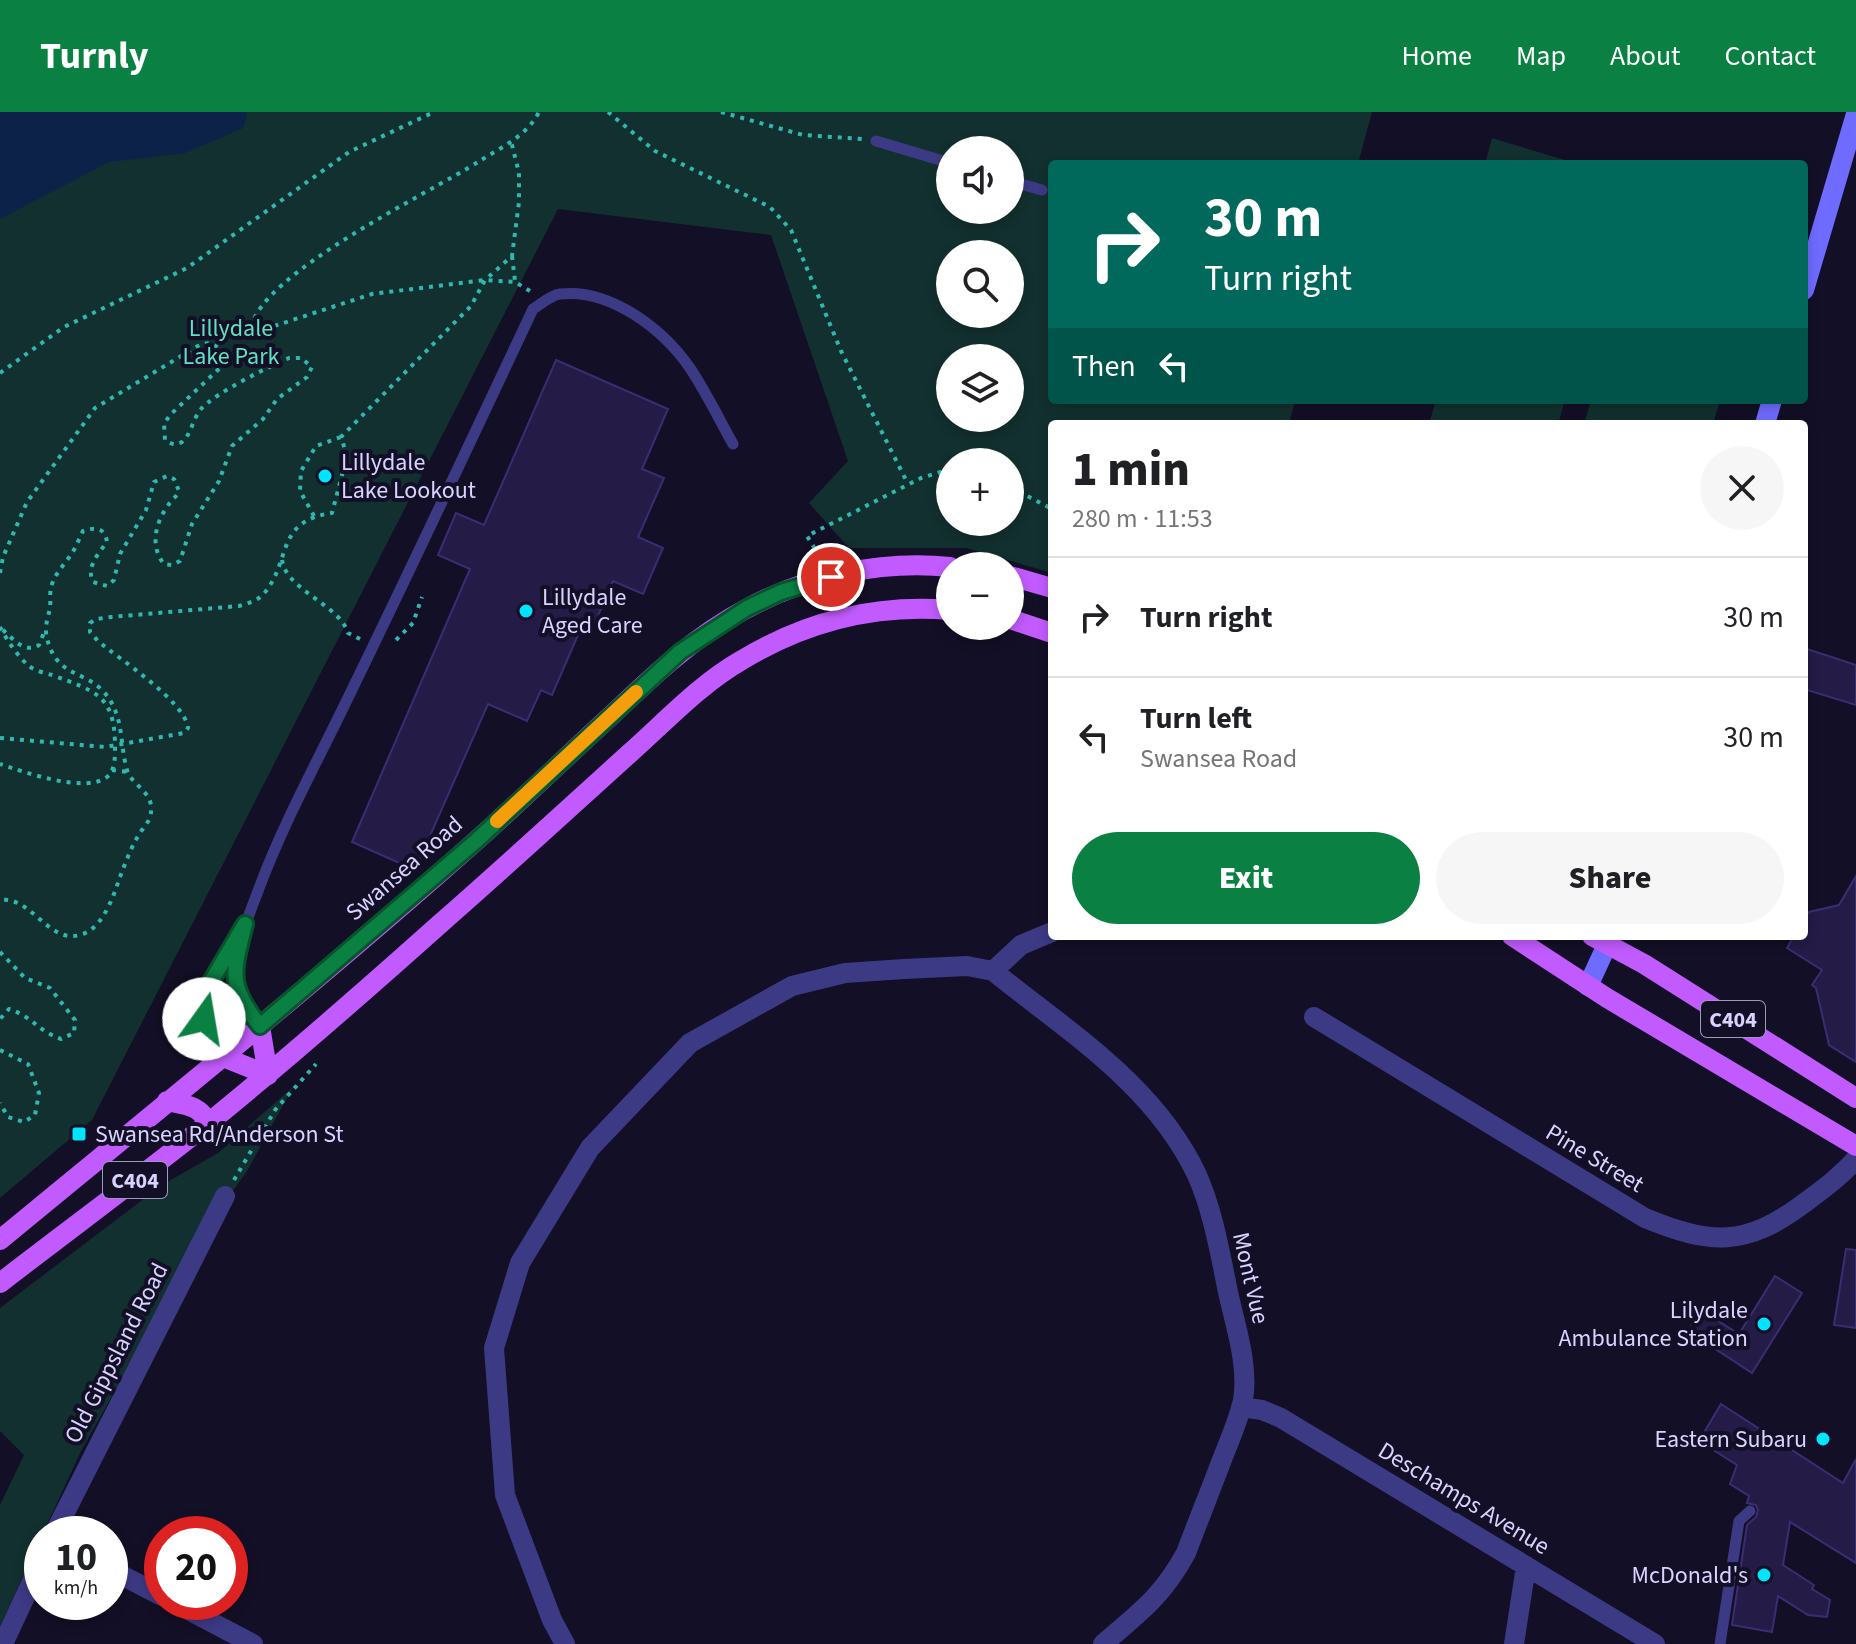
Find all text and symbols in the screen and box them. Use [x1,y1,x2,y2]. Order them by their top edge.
text: Turnly [40,29,149,83]
text: Home [1401,36,1472,76]
text: Map [1516,36,1566,76]
text: About [1610,36,1681,76]
text: Contact [1725,36,1816,76]
map controls [936,136,1024,640]
button: sound [936,136,1024,224]
text: 30 m [1204,179,1322,258]
icon: right [1072,192,1176,296]
button: search [936,240,1024,328]
text: Turn right [1204,253,1352,304]
park label: Lillydale Lake Park [183,311,280,374]
button: layers [936,344,1024,432]
icon: left [1152,344,1196,388]
text: Then [1072,345,1136,388]
text: 1 min [1072,436,1190,504]
place label: Lillydale Lake Lookout [341,445,476,508]
button: close [1700,446,1784,530]
button: + [936,448,1024,536]
marker: Lillydale Lake Lookout [316,467,334,485]
text: 280 m · 11:53 [1072,500,1213,537]
pin [797,543,865,611]
button: − [936,552,1024,640]
icon: arrive [809,555,853,599]
place label: Lillydale Aged Care [542,580,643,643]
icon: right [1072,595,1116,639]
text: Turn right [1140,596,1272,639]
text: 30 m [1723,596,1784,639]
marker: Lillydale Aged Care [517,602,535,620]
text: Turn left [1140,697,1252,740]
icon: left [1072,715,1116,759]
text: 30 m [1723,716,1784,759]
text: Swansea Road [1140,740,1297,777]
street label: Swansea Road [338,808,471,929]
button: Exit [1072,832,1420,924]
button: Share [1436,832,1784,924]
position arrow [162,977,246,1061]
road number: C404 [1701,1001,1765,1037]
street label: Pine Street [1539,1115,1651,1202]
place label: Swansea Rd/Anderson St [95,1117,344,1152]
marker: Swansea Rd/Anderson St [70,1125,88,1143]
road number: C404 [103,1162,167,1198]
street label: Mont Vue [1223,1229,1278,1327]
street label: Old Gippsland Road [56,1257,177,1450]
place label: Lilydale Ambulance Station [1558,1293,1748,1356]
marker: Lilydale Ambulance Station [1755,1315,1773,1333]
place label: Eastern Subaru [1654,1422,1807,1457]
marker: Eastern Subaru [1814,1430,1832,1448]
street label: Deschamps Avenue [1371,1433,1556,1564]
speed limit sign: 20 [144,1516,248,1620]
text: 10 [55,1529,97,1586]
place label: McDonald's [1632,1558,1748,1593]
marker: McDonald's [1755,1566,1773,1584]
text: km/h [54,1574,98,1602]

